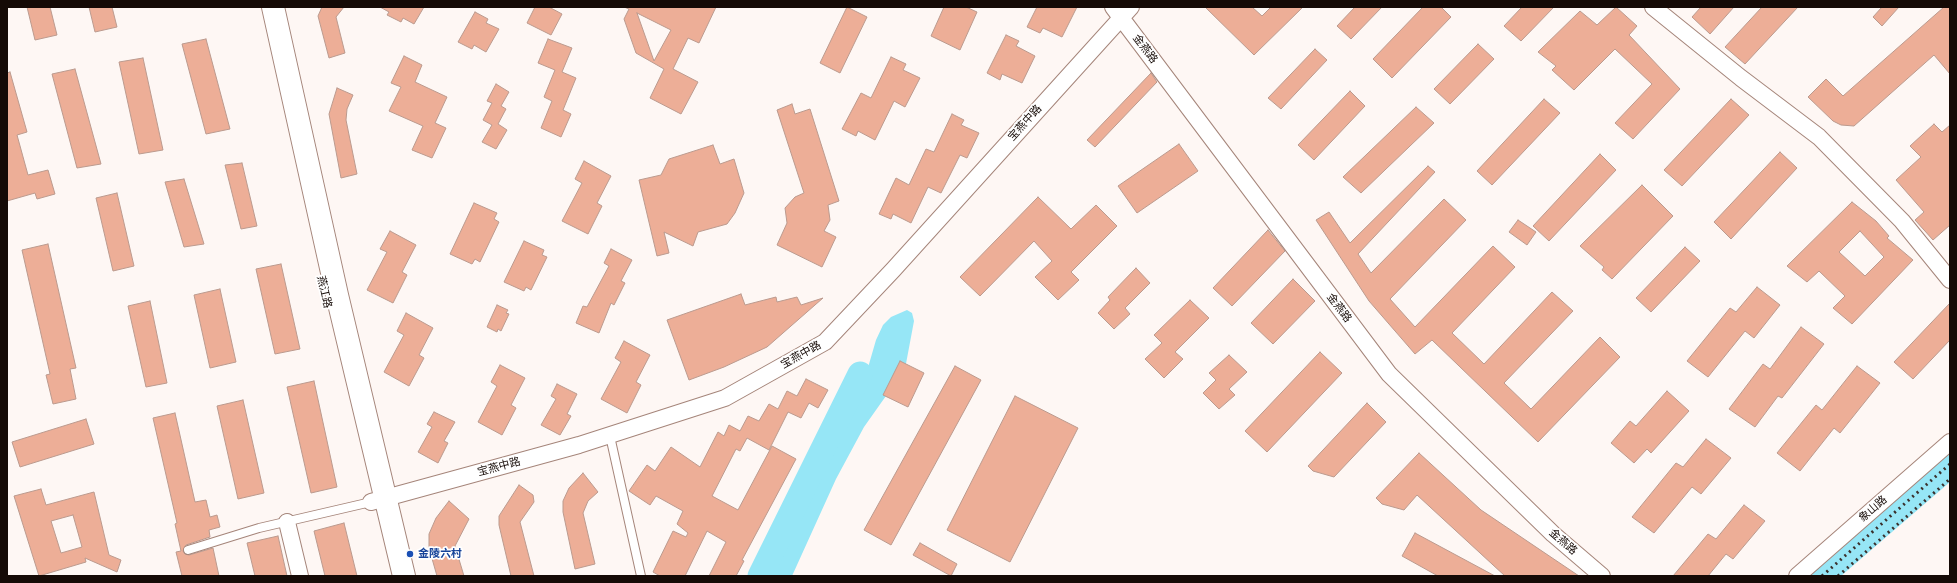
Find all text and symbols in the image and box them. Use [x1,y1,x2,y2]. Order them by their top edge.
street label: 金燕路 [1130,32,1160,66]
street label: 宝燕中路 [1005,102,1045,144]
street label: 燕江路 [314,274,334,310]
street label: 金燕路 [1324,291,1354,325]
street label: 宝燕中路 [779,339,823,371]
street label: 宝燕中路 [476,455,522,479]
street label: 象山路 [1856,493,1890,525]
street label: 金燕路 [1546,526,1580,558]
place label: 金陵六村 [418,547,462,561]
marker: 金陵六村 [405,549,415,559]

